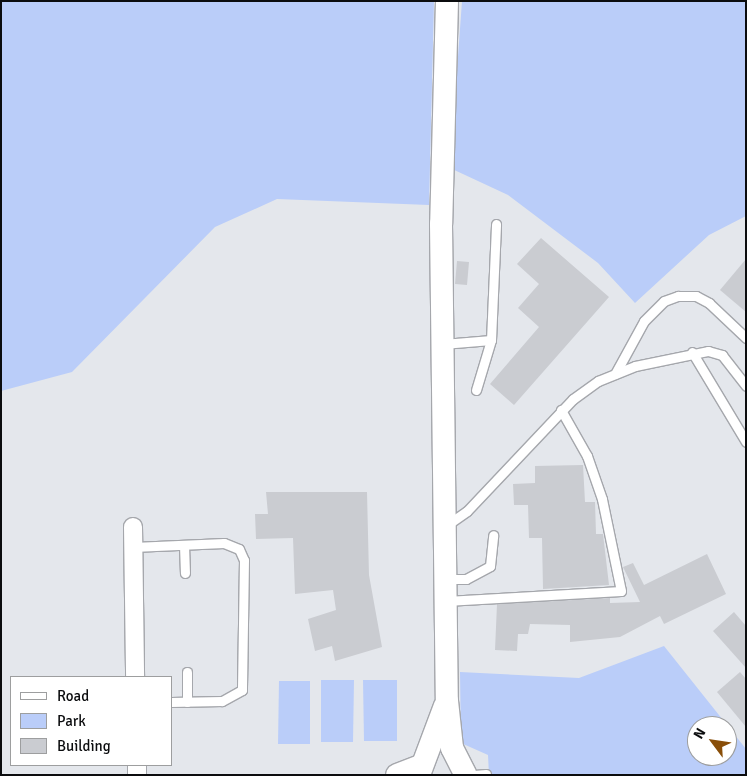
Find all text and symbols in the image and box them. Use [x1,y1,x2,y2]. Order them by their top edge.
legend [10,676,172,766]
text: Road [57,687,89,705]
text: Park [57,712,86,730]
north arrow [687,716,737,766]
text: N [690,725,709,742]
text: Building [57,737,111,755]

